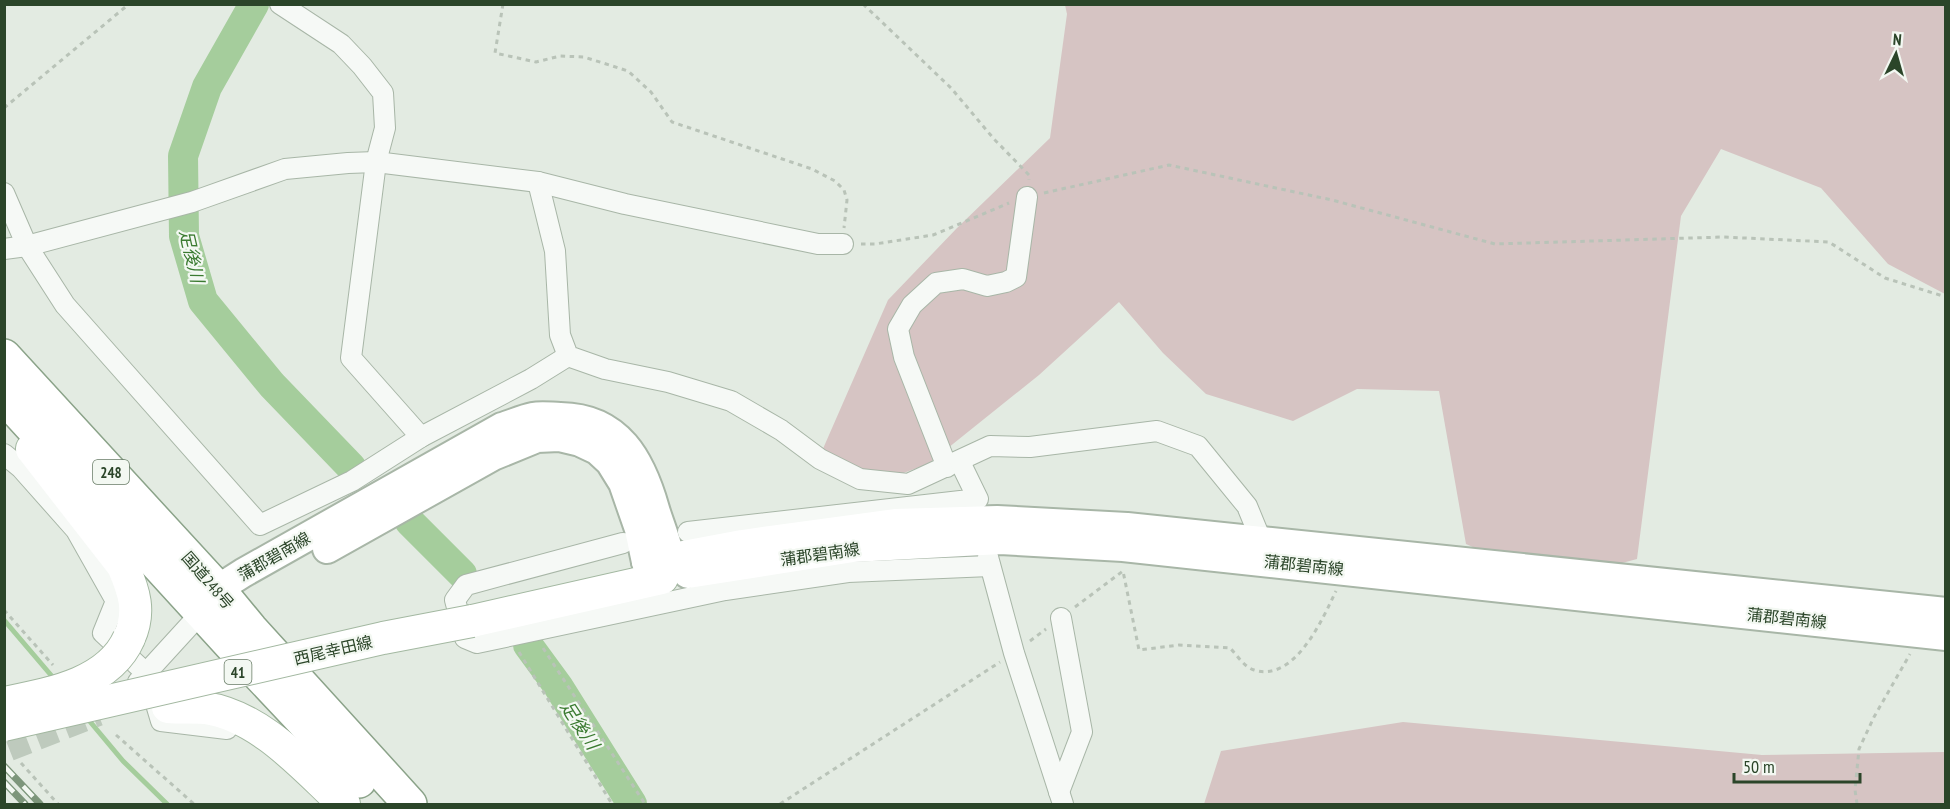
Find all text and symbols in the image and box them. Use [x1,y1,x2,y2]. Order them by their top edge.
north arrow [1866,24,1926,84]
text: N [1892,29,1902,49]
water label: 足後川 [175,227,210,287]
road number: 248 [93,460,129,484]
street label: 蒲郡碧南線 [234,527,314,585]
street label: 蒲郡碧南線 [779,539,861,569]
street label: 国道248号 [178,547,238,613]
street label: 蒲郡碧南線 [1263,551,1345,579]
street label: 蒲郡碧南線 [1746,604,1828,632]
street label: 西尾幸田線 [292,631,374,669]
road number: 41 [224,660,252,684]
water label: 足後川 [556,696,605,756]
scale bar [1734,746,1860,784]
text: 50 m [1743,755,1775,778]

